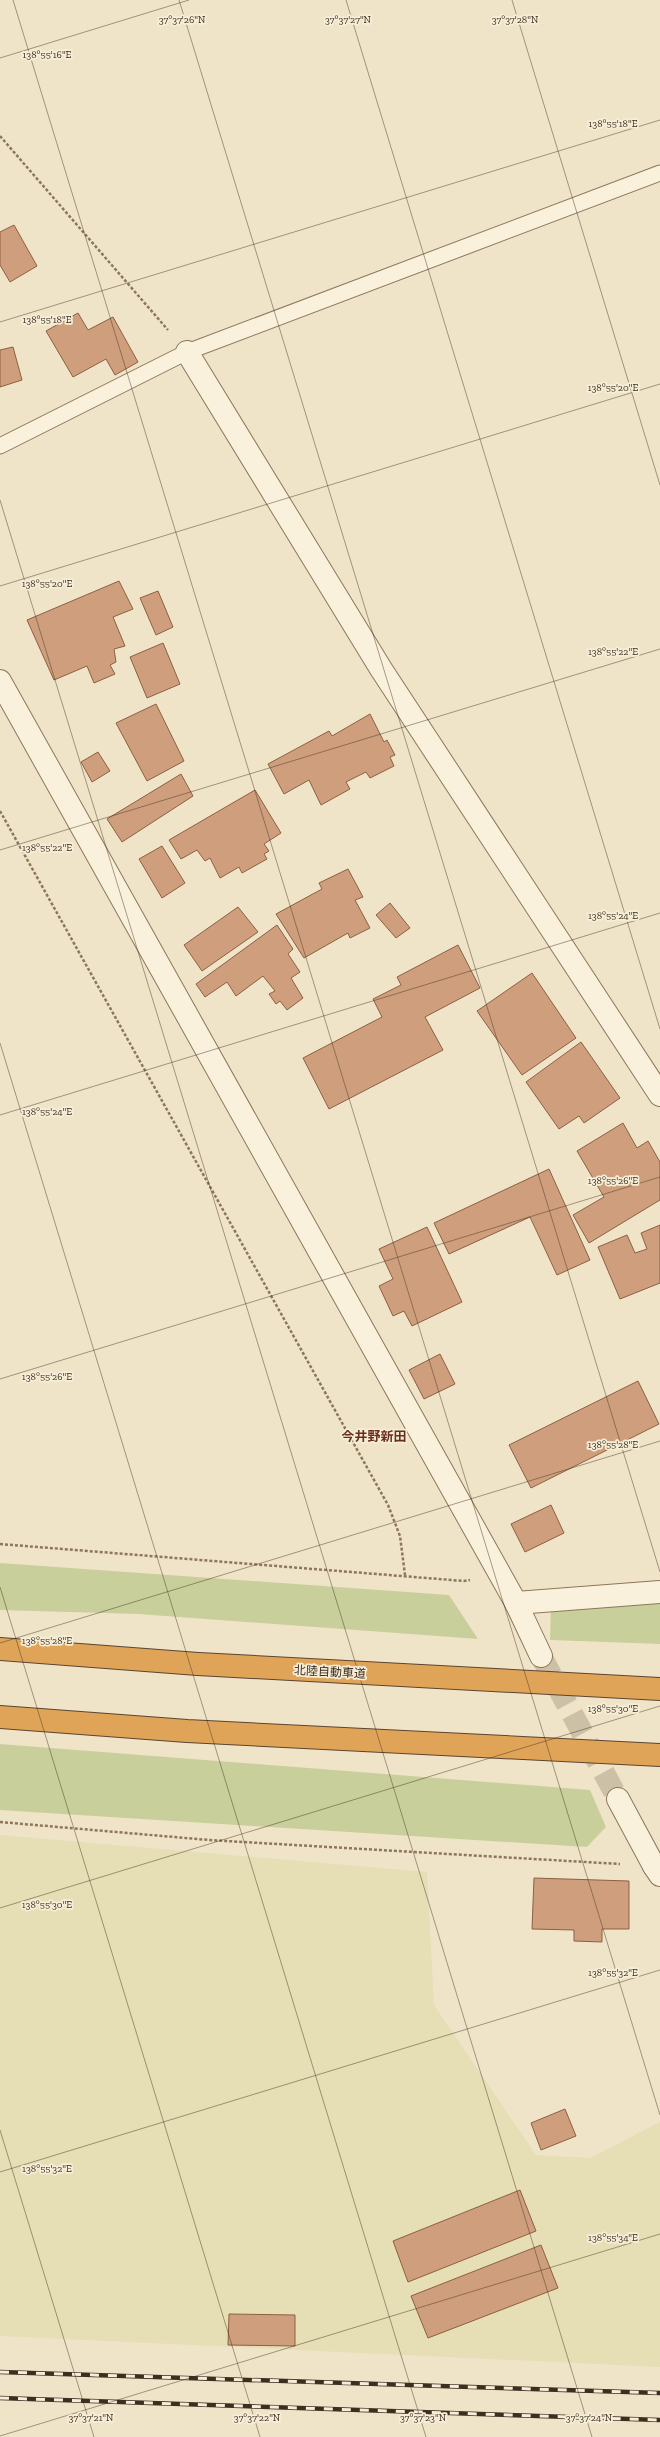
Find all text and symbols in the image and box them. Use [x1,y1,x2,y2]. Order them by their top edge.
text: 37°37'26"N [159,14,206,26]
text: 37°37'27"N [325,14,372,26]
text: 37°37'28"N [492,14,539,26]
text: 138°55'16"E [23,49,72,61]
text: 138°55'18"E [588,118,638,130]
text: 138°55'18"E [22,314,72,326]
text: 138°55'20"E [588,382,638,394]
text: 138°55'20"E [22,578,72,590]
text: 138°55'22"E [588,646,638,658]
text: 138°55'22"E [22,842,72,854]
text: 138°55'24"E [588,910,638,922]
text: 138°55'24"E [22,1106,72,1118]
text: 138°55'26"E [588,1175,638,1187]
text: 138°55'26"E [22,1371,72,1383]
district label: 今井野新田 [341,1429,407,1444]
text: 138°55'28"E [588,1439,638,1451]
text: 138°55'28"E [22,1635,72,1647]
street label: 北陸自動車道 [294,1663,366,1681]
text: 138°55'30"E [588,1703,638,1715]
text: 138°55'30"E [22,1899,72,1911]
text: 138°55'32"E [588,1967,638,1979]
text: 138°55'32"E [22,2163,72,2175]
text: 138°55'34"E [588,2232,638,2244]
text: 37°37'21"N [69,2412,114,2424]
text: 37°37'22"N [234,2412,281,2424]
text: 37°37'23"N [400,2412,447,2424]
text: 37°37'24"N [566,2412,613,2424]

